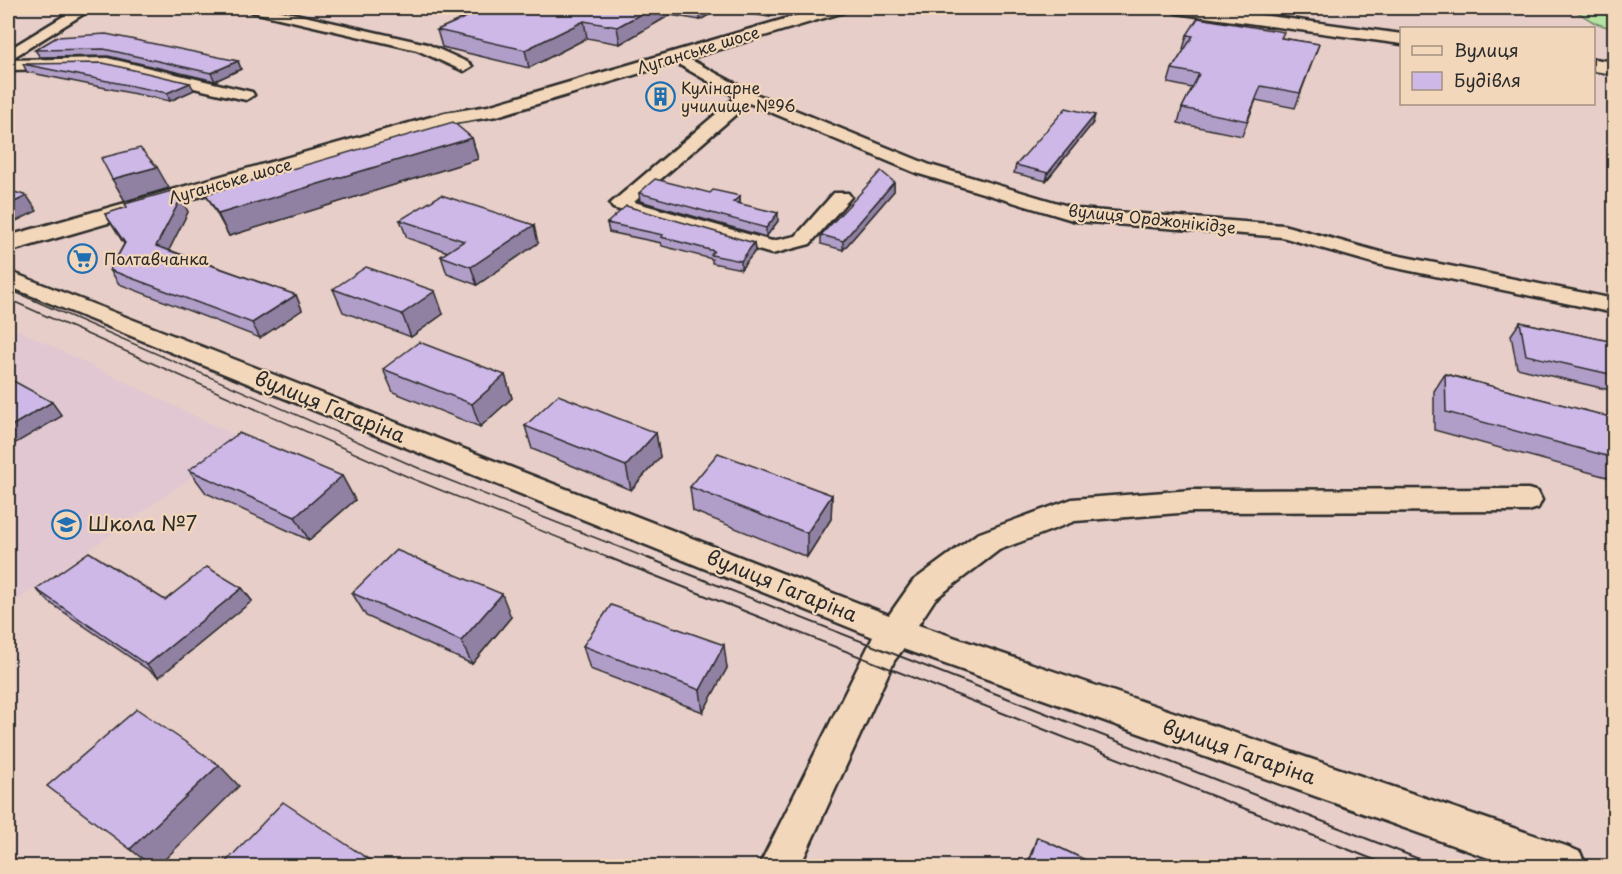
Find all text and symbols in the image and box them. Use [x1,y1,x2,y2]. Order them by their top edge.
street label: Луганське шосе [633,19,762,79]
legend [1400,27,1595,105]
text: Вулиця [1454,36,1519,63]
text: Будівля [1454,66,1521,93]
place label: Кулінарне училище №96 [681,75,796,117]
building icon: Кулінарне училище №96 [644,81,676,113]
street label: Луганське шосе [165,151,294,209]
street label: вулиця Орджонікідзе [1067,197,1237,239]
supermarket icon: Полтавчанка [67,243,99,275]
place label: Полтавчанка [104,246,209,270]
street label: вулиця Гагаріна [250,362,411,450]
school or university icon: Школа №7 [51,508,83,540]
place label: Школа №7 [88,508,197,538]
street label: вулиця Гагаріна [702,541,863,629]
street label: вулиця Гагаріна [1159,711,1320,792]

